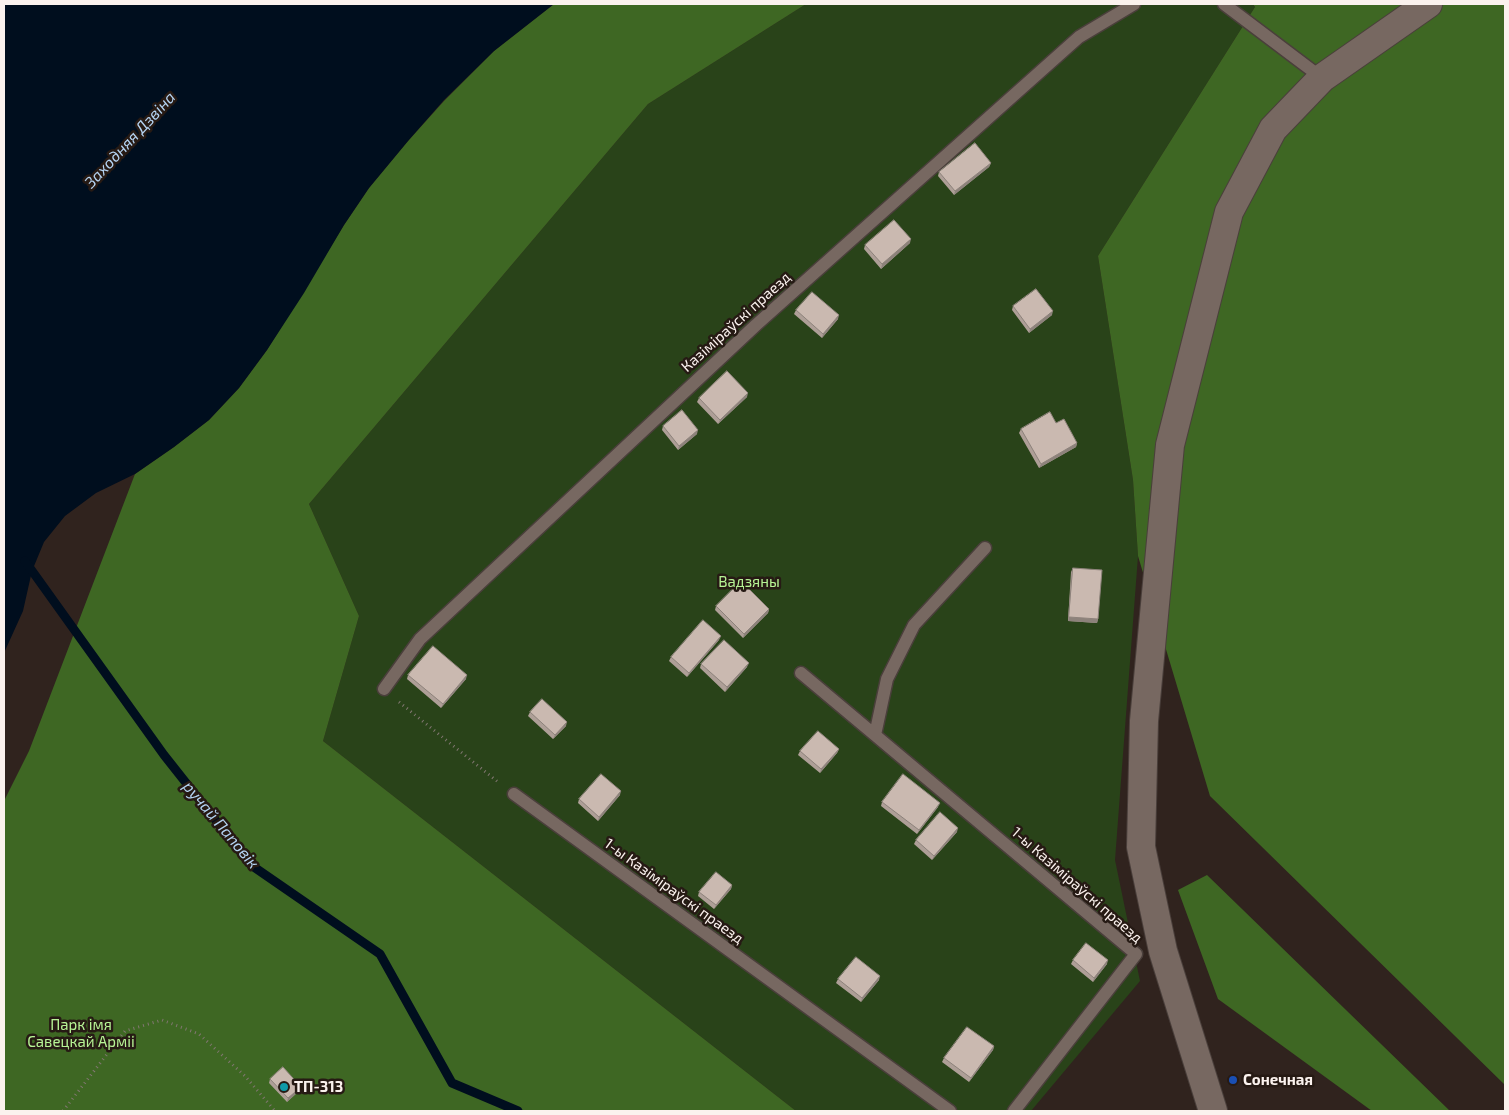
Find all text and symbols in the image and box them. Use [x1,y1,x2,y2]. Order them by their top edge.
water label: Заходняя Дзвіна [81,88,179,192]
street label: Казіміраўскі праезд [678,268,794,376]
park label: Вадзяны [718,573,780,591]
water label: ручай Паповік [179,778,263,872]
street label: 1-ы Казіміраўскі праезд [1008,823,1146,947]
street label: 1-ы Казіміраўскі праезд [601,834,747,948]
park label: Парк імя Савецкай Арміі [27,1016,135,1051]
place label: Сонечная [1243,1071,1313,1089]
marker: Сонечная [1227,1074,1239,1086]
place label: ТП-313 [294,1078,343,1096]
marker: ТП-313 [278,1081,290,1093]

